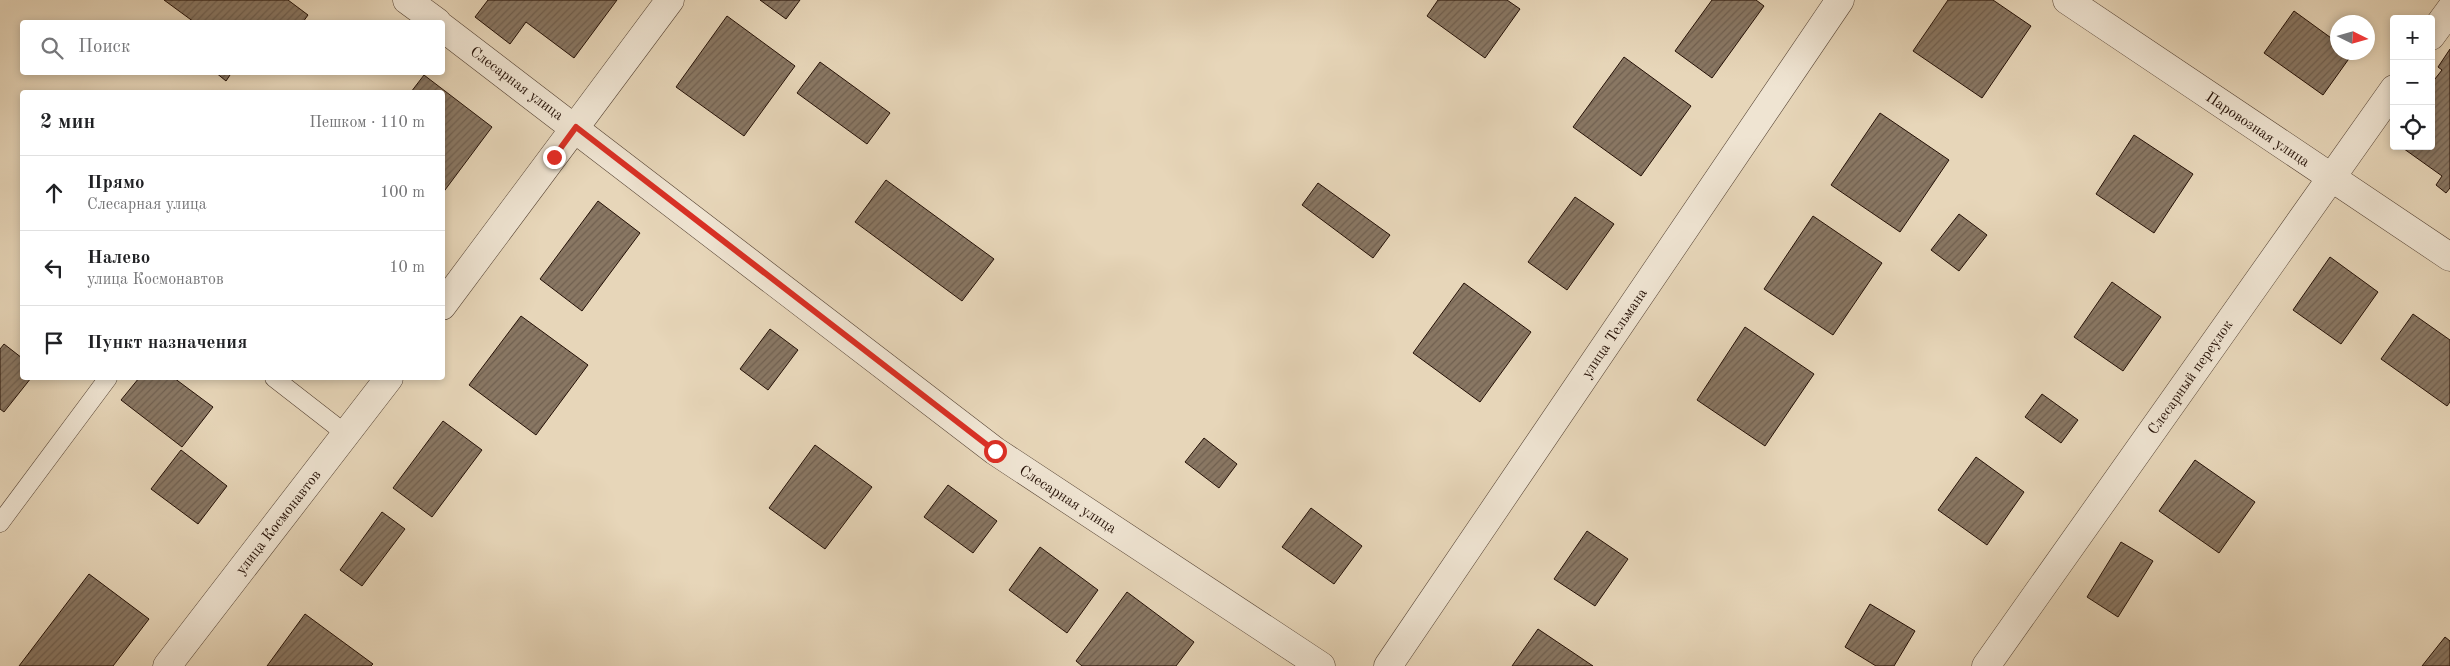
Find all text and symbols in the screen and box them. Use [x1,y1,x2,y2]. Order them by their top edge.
north arrow [2330,15,2375,60]
map controls [2390,15,2435,150]
button: + [2390,15,2435,60]
search box [20,20,445,75]
icon: search [38,34,66,62]
text: Поиск [78,38,130,57]
street label: Слесарная улица [467,44,566,124]
button: − [2390,60,2435,105]
street label: Паровозная улица [2203,90,2312,171]
button: locate [2390,105,2435,150]
text: 2 мин [40,112,95,133]
text: Пешком · 110 m [309,115,425,131]
route end [543,146,566,169]
text: Прямо [87,174,145,193]
icon: ahead [40,179,68,207]
text: 100 m [380,185,425,201]
text: Слесарная улица [87,197,207,213]
text: Налево [87,249,150,268]
icon: left [40,254,68,282]
text: 10 m [389,260,425,276]
text: улица Космонавтов [87,272,224,288]
street label: улица Тельмана [1580,286,1651,381]
street label: Слесарный переулок [2146,317,2237,438]
icon: arrive [40,329,68,357]
text: Пункт назначения [87,334,247,353]
route start [984,440,1007,463]
street label: Слесарная улица [1016,463,1119,537]
street label: улица Космонавтов [234,468,325,578]

